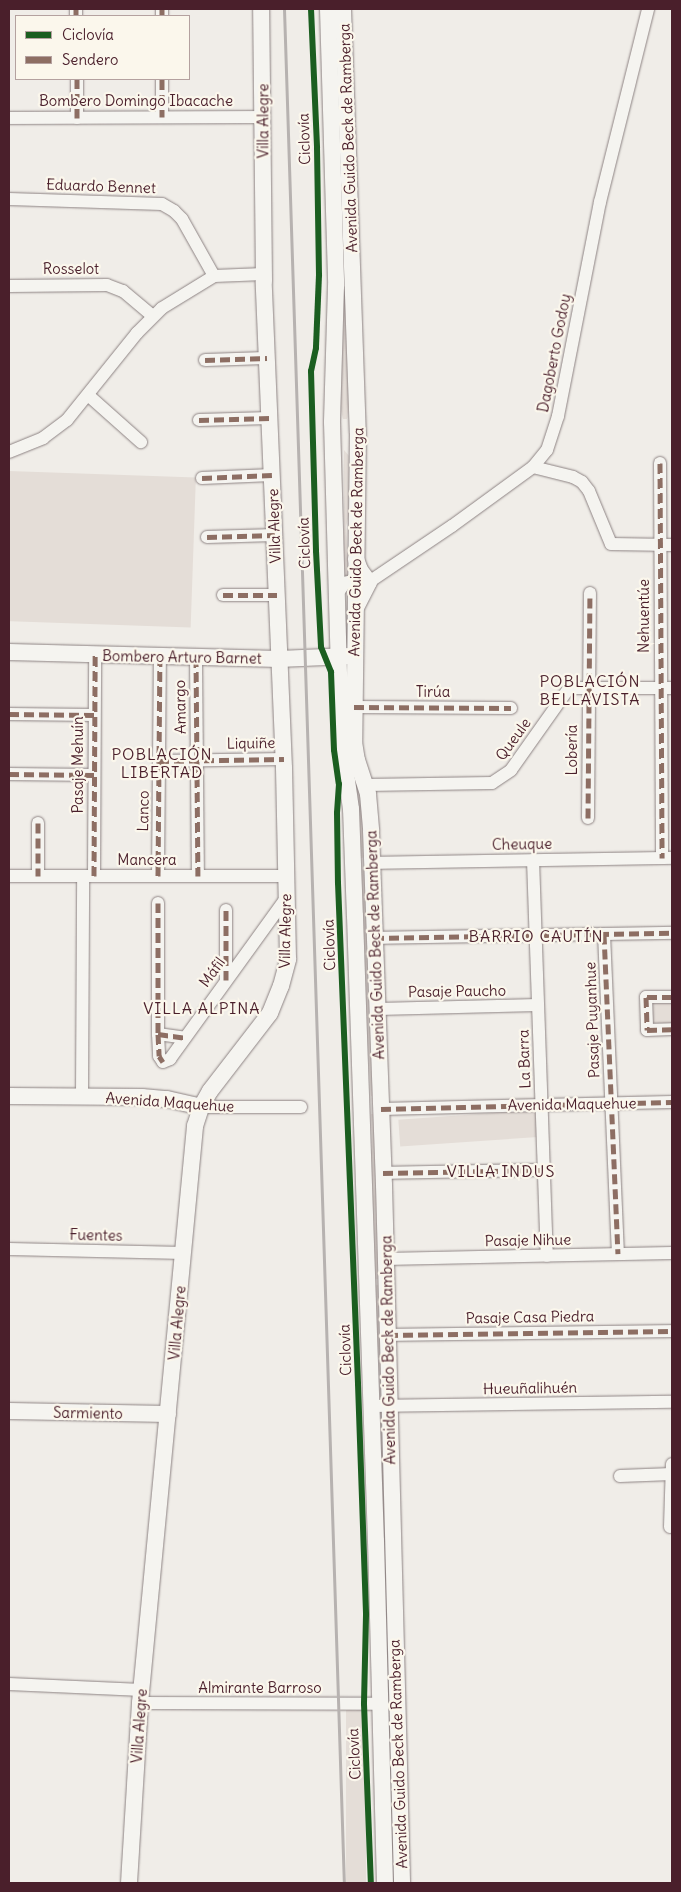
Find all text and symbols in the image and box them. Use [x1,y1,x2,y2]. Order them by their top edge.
legend [15,15,190,80]
street label: Avenida Guido Beck de Ramberga [335,23,361,253]
text: Ciclovía [62,25,114,44]
text: Sendero [62,50,118,69]
street label: Villa Alegre [254,84,272,158]
street label: Bombero Domingo Ibacache [39,92,233,110]
street label: Ciclovía [294,113,314,165]
street label: Eduardo Bennet [46,175,156,197]
street label: Rosselot [43,260,99,278]
street label: Dagoberto Godoy [534,292,574,414]
street label: Avenida Guido Beck de Ramberga [345,427,367,657]
street label: Villa Alegre [264,488,284,564]
street label: Ciclovía [294,517,314,569]
street label: Nehuentúe [635,579,653,653]
street label: Bombero Arturo Barnet [102,647,262,667]
district label: POBLACIÓN BELLAVISTA [538,671,642,709]
street label: Amargo [171,680,189,734]
street label: Tirúa [416,683,450,701]
street label: Queule [492,714,534,764]
street label: Pasaje Mehuín [69,716,87,814]
street label: Lobería [563,725,581,775]
street label: Liquiñe [226,734,276,752]
district label: POBLACIÓN LIBERTAD [110,744,214,782]
street label: Lanco [134,790,152,832]
street label: Avenida Guido Beck de Ramberga [362,830,388,1060]
street label: Cheuque [492,834,552,854]
street label: Mancera [117,851,177,869]
street label: Villa Alegre [275,893,295,969]
street label: Ciclovía [319,919,339,971]
district label: BARRIO CAUTÍN [467,926,605,946]
street label: Máfil [195,954,229,990]
street label: Pasaje Puyanhue [581,962,603,1078]
street label: Pasaje Paucho [408,981,506,1001]
district label: VILLA ALPINA [142,998,262,1018]
street label: La Barra [514,1029,534,1089]
street label: Avenida Maquehue [105,1089,235,1115]
street label: Avenida Maquehue [507,1094,637,1114]
district label: VILLA INDUS [445,1161,557,1181]
street label: Fuentes [69,1226,123,1244]
street label: Pasaje Nihue [485,1230,571,1250]
street label: Avenida Guido Beck de Ramberga [377,1235,399,1465]
street label: Villa Alegre [165,1285,189,1361]
street label: Pasaje Casa Piedra [466,1307,594,1327]
street label: Ciclovía [335,1324,355,1376]
street label: Hueuñalihuén [483,1378,577,1398]
street label: Sarmiento [53,1403,123,1423]
street label: Avenida Guido Beck de Ramberga [385,1639,411,1869]
street label: Almirante Barroso [198,1679,322,1697]
street label: Villa Alegre [127,1688,151,1764]
street label: Ciclovía [344,1728,364,1780]

